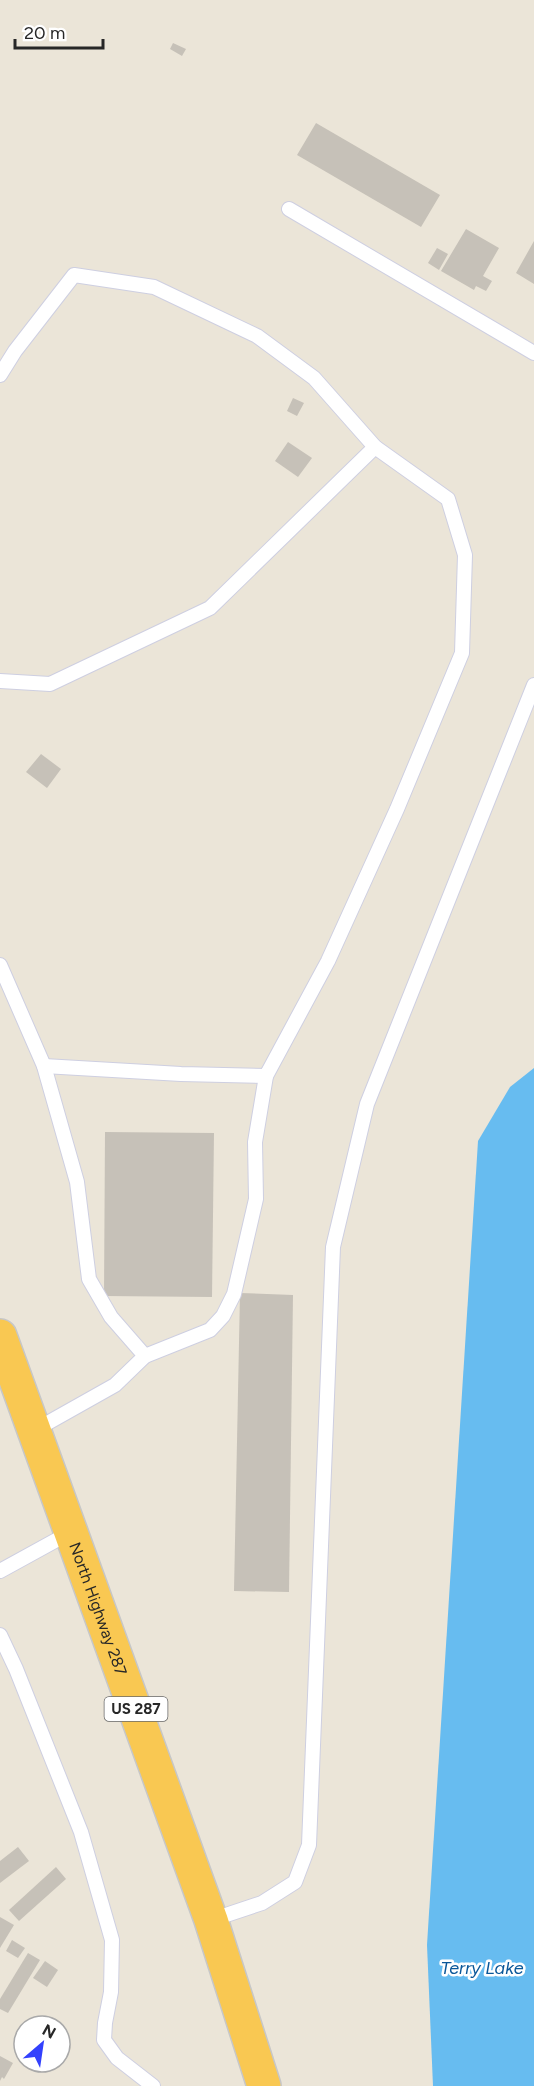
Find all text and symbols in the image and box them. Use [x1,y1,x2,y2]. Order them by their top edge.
scale bar [15,12,104,50]
text: 20 m [24,22,65,44]
street label: North Highway 287 [65,1540,131,1678]
road number: US 287 [104,1697,168,1721]
water label: Terry Lake [440,1957,524,1979]
north arrow [12,2014,72,2074]
text: N [39,2020,59,2043]

